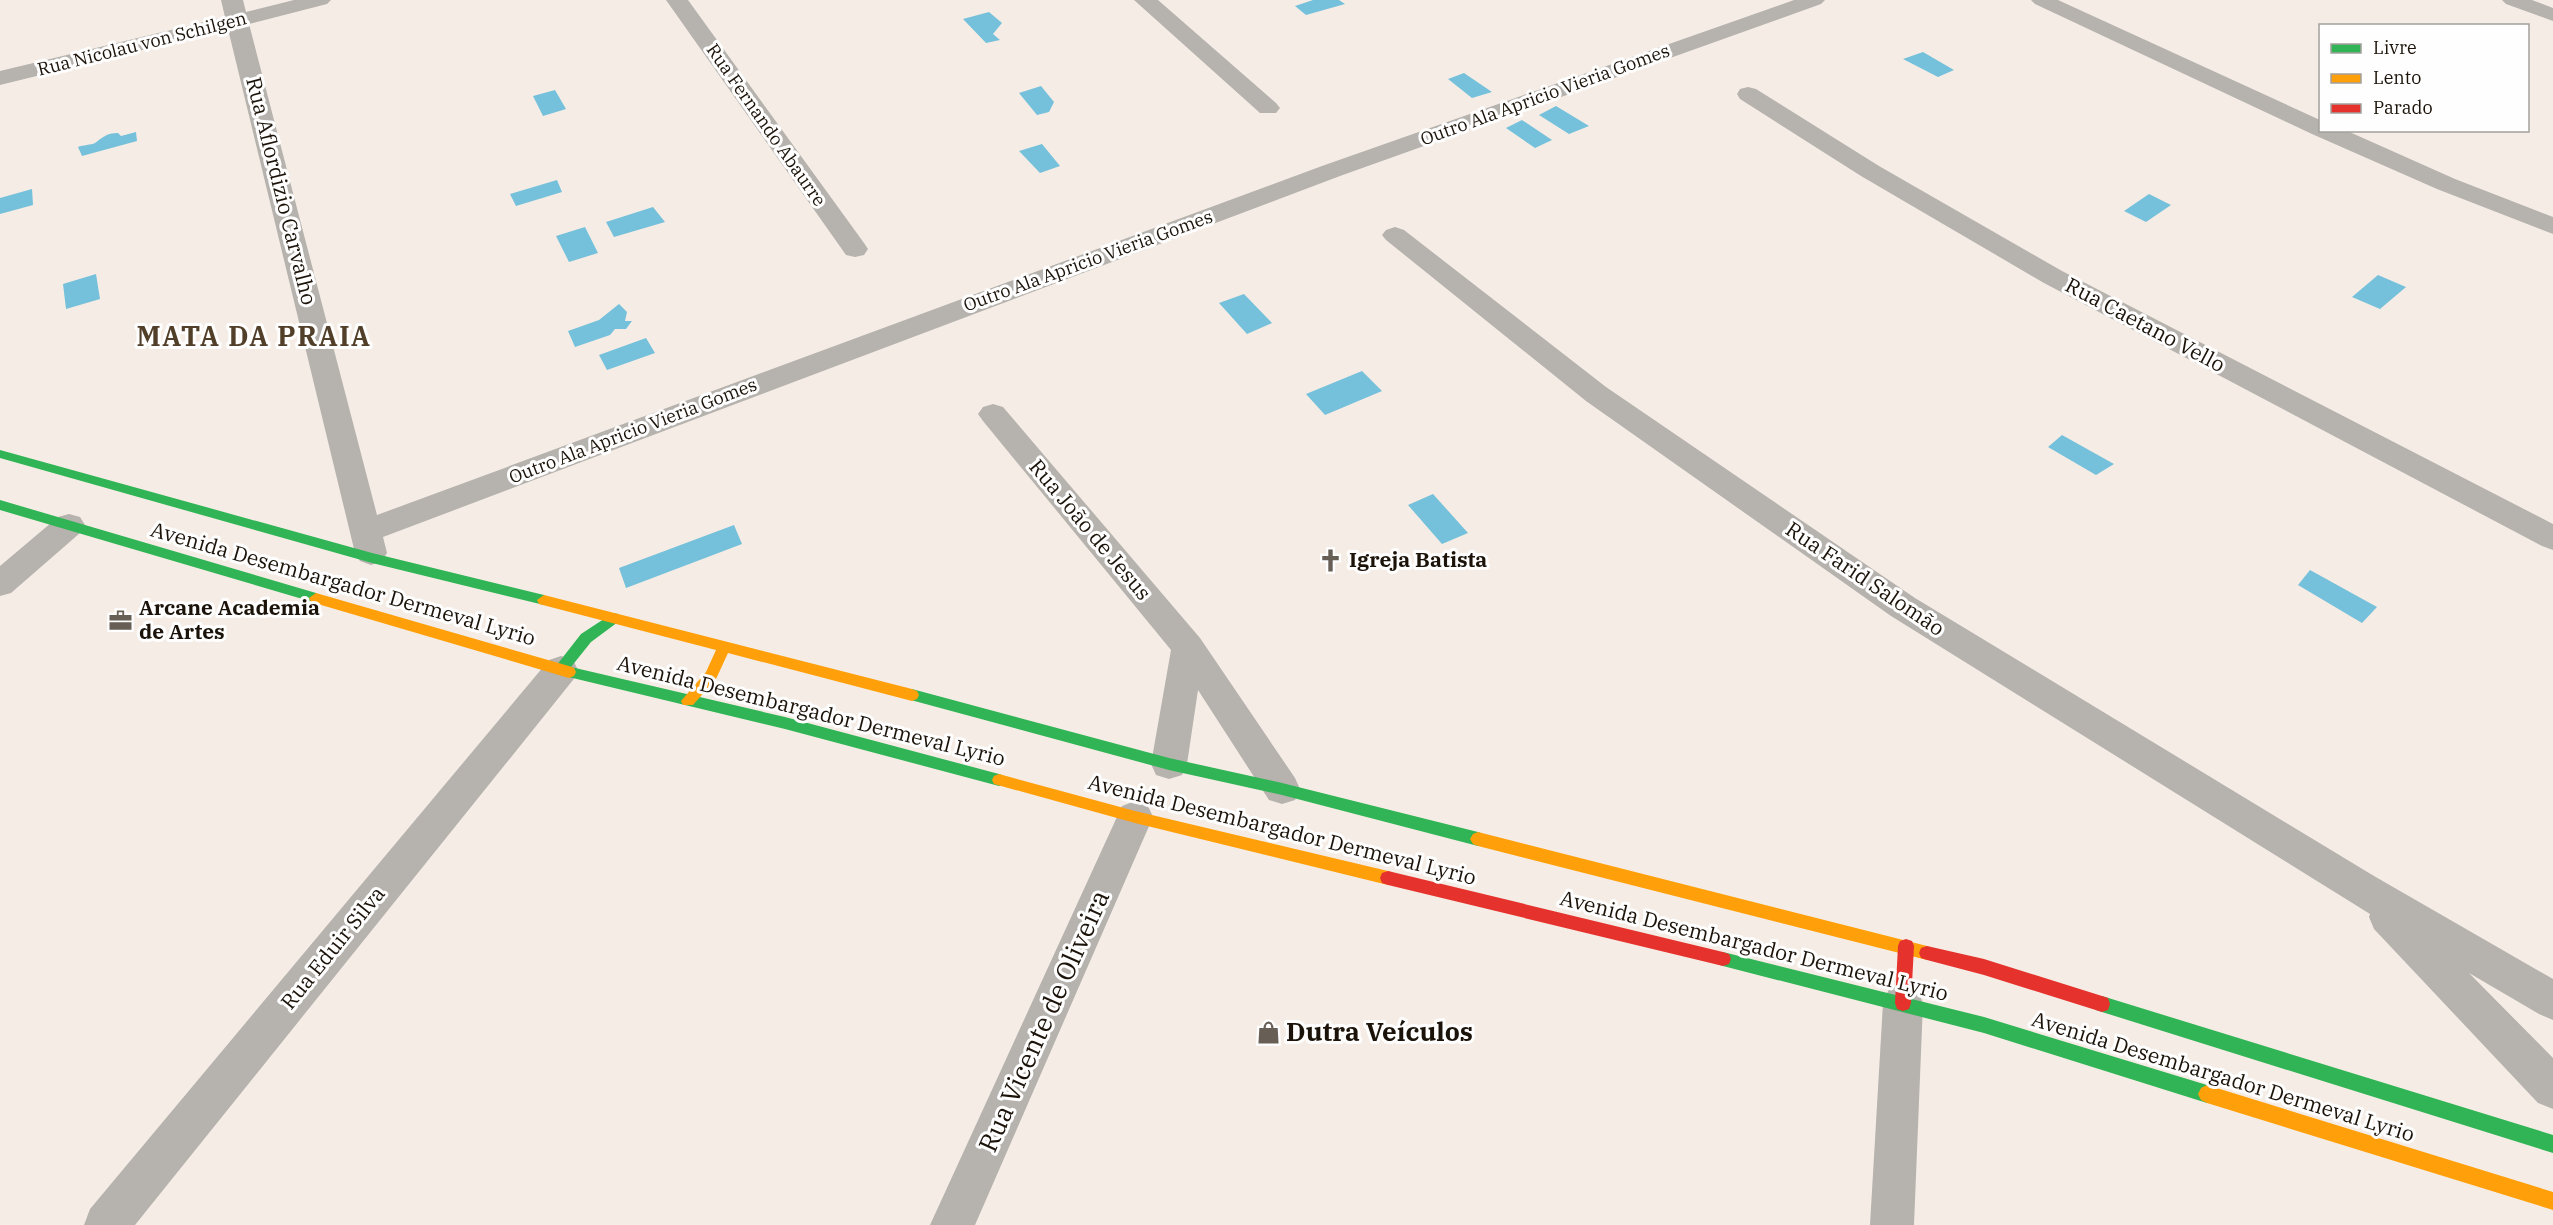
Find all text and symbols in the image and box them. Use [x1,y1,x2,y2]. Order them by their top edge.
street label: Rua Nicolau von Schilgen [35,6,249,81]
legend [2319,24,2529,132]
text: Livre [2373,36,2417,59]
street label: Rua Fernando Abaurre [702,39,831,210]
street label: Outro Ala Apricio Vieria Gomes [1417,39,1673,150]
text: Lento [2373,66,2421,89]
street label: Rua Aflordizio Carvalho [240,74,324,308]
text: Parado [2373,96,2433,119]
street label: Outro Ala Apricio Vieria Gomes [960,205,1216,316]
street label: Rua Caetano Vello [2061,270,2230,378]
district label: MATA DA PRAIA [137,318,371,353]
street label: Outro Ala Apricio Vieria Gomes [506,373,760,489]
street label: Rua João de Jesus [1023,453,1158,606]
street label: Avenida Desembargador Dermeval Lyrio [148,515,539,651]
street label: Rua Farid Salomão [1781,515,1950,642]
place label: Igreja Batista [1349,545,1487,573]
church icon: Igreja Batista [1318,547,1344,573]
place label: Arcane Academia de Artes [139,593,320,645]
office icon: Arcane Academia de Artes [108,607,134,633]
street label: Avenida Desembargador Dermeval Lyrio [614,648,1008,772]
street label: Avenida Desembargador Dermeval Lyrio [1085,767,1479,891]
street label: Rua Eduir Silva [274,880,391,1015]
street label: Avenida Desembargador Dermeval Lyrio [1557,883,1951,1007]
street label: Rua Vicente de Oliveira [970,884,1116,1157]
street label: Avenida Desembargador Dermeval Lyrio [2028,1004,2418,1148]
place label: Dutra Veículos [1286,1014,1473,1048]
shop icon: Dutra Veículos [1255,1019,1281,1045]

